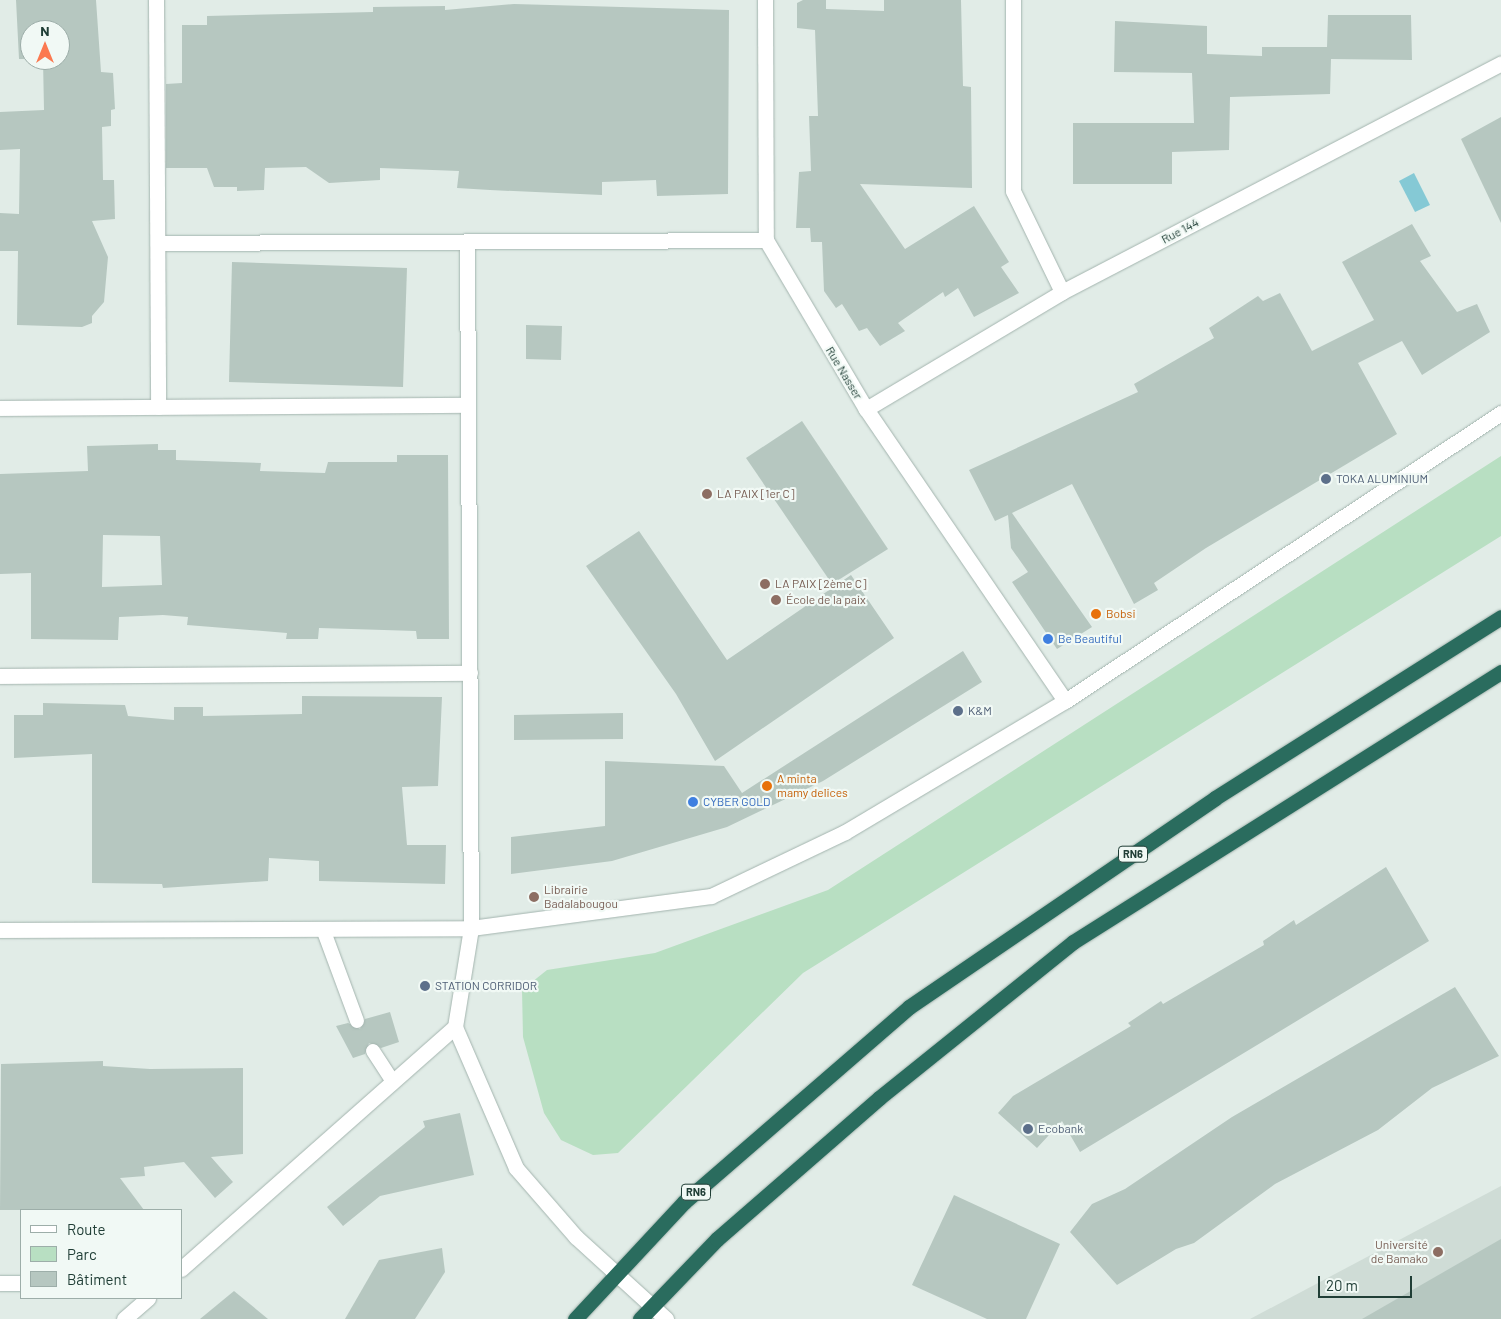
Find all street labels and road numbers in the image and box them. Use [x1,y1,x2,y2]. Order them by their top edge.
street label: Rue 144 [1159,215,1201,247]
street label: Rue Nasser [823,344,865,402]
road number: RN6 [1118,846,1148,862]
road number: RN6 [681,1184,711,1200]

